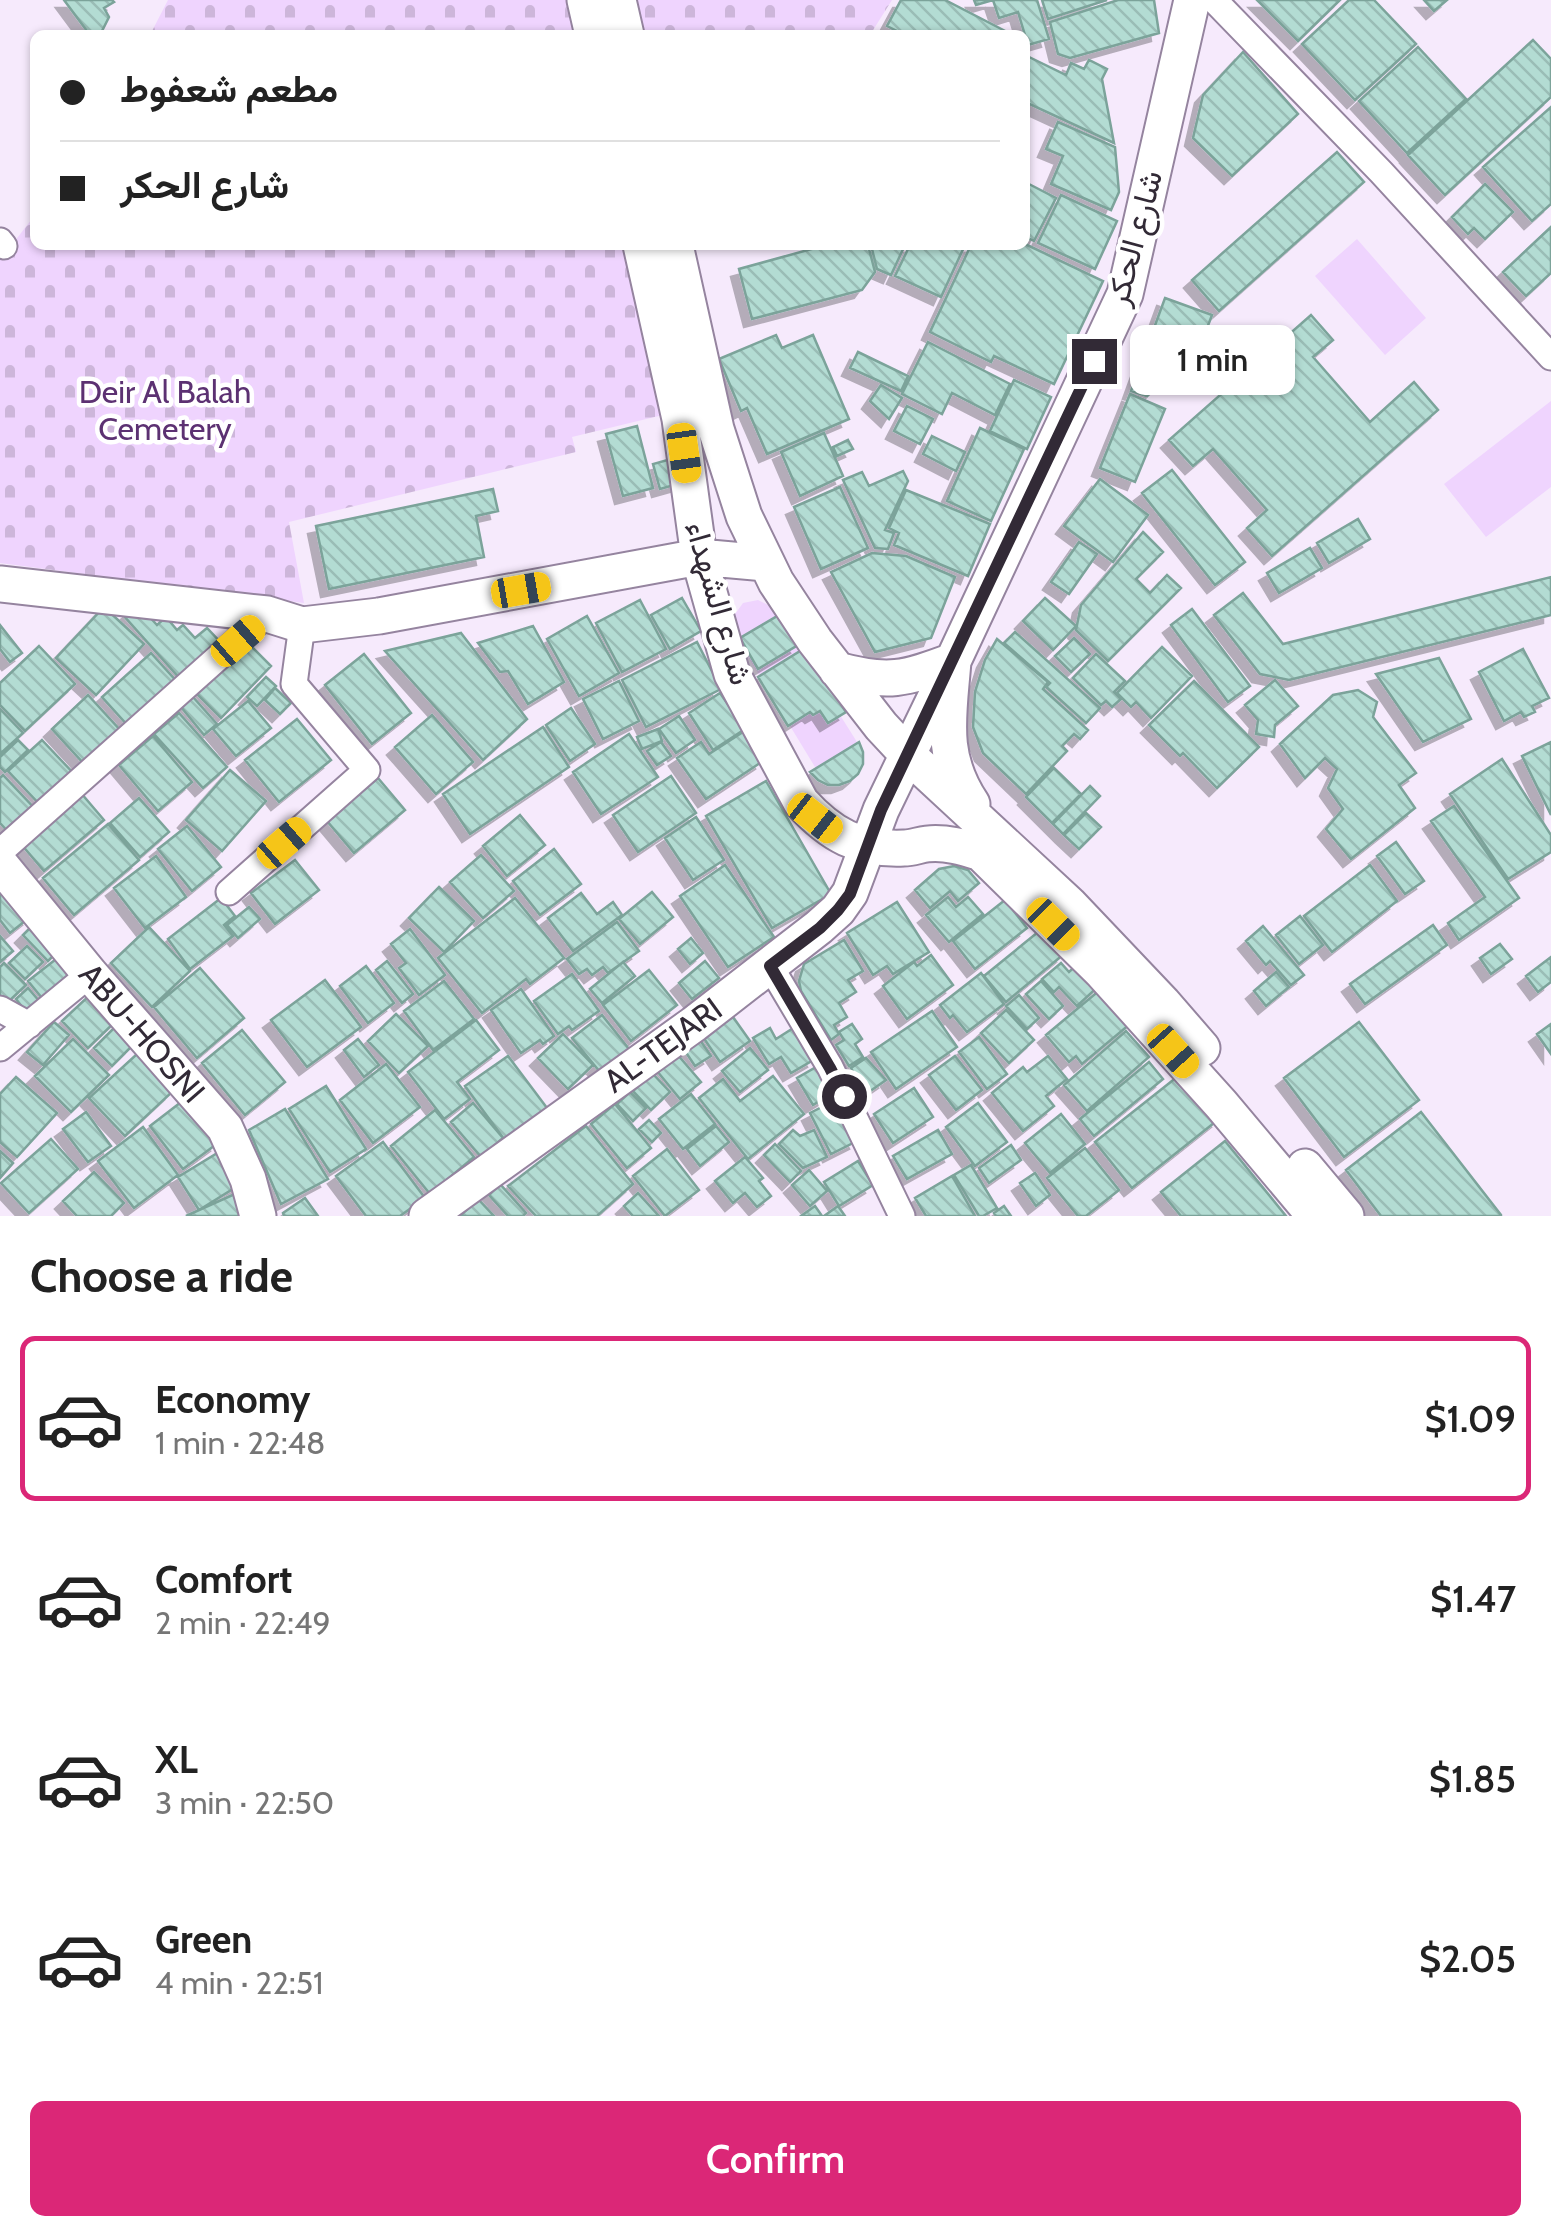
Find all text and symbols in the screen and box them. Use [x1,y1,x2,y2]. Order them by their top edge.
text: مطعم شعفوط [120,65,338,112]
text: شارع الحكر [120,161,289,208]
street label: شارع الحكر [1096,166,1173,312]
callout: 1 min [1129,326,1294,396]
route end [1072,339,1117,384]
text: 1 min [1177,340,1248,379]
park label: Deir Al Balah Cemetery [79,372,251,448]
car [665,421,703,485]
street label: شارع الشهداء [675,516,761,690]
car [489,570,553,610]
car [206,610,270,672]
car [782,788,848,848]
car [252,812,316,874]
car [1021,892,1085,956]
street label: ABU-HOSNI [71,955,214,1110]
street label: AL-TEJARI [596,989,729,1100]
car [1142,1019,1204,1083]
route start [822,1074,867,1119]
text: Choose a ride [30,1249,293,1303]
icon: car [35,1374,125,1464]
text: Economy [155,1376,310,1423]
text: $1.09 [1425,1395,1516,1442]
text: 1 min · 22:48 [155,1423,325,1462]
icon: car [35,1554,125,1644]
text: Comfort [155,1556,292,1603]
text: $1.47 [1430,1575,1516,1622]
text: 2 min · 22:49 [155,1603,331,1642]
icon: car [35,1734,125,1824]
text: XL [155,1736,198,1783]
text: $1.85 [1429,1755,1516,1802]
text: 3 min · 22:50 [155,1783,334,1822]
icon: car [35,1914,125,2004]
text: Green [155,1916,252,1963]
text: $2.05 [1419,1935,1516,1982]
text: 4 min · 22:51 [155,1963,323,2002]
button: Confirm [30,2101,1521,2216]

